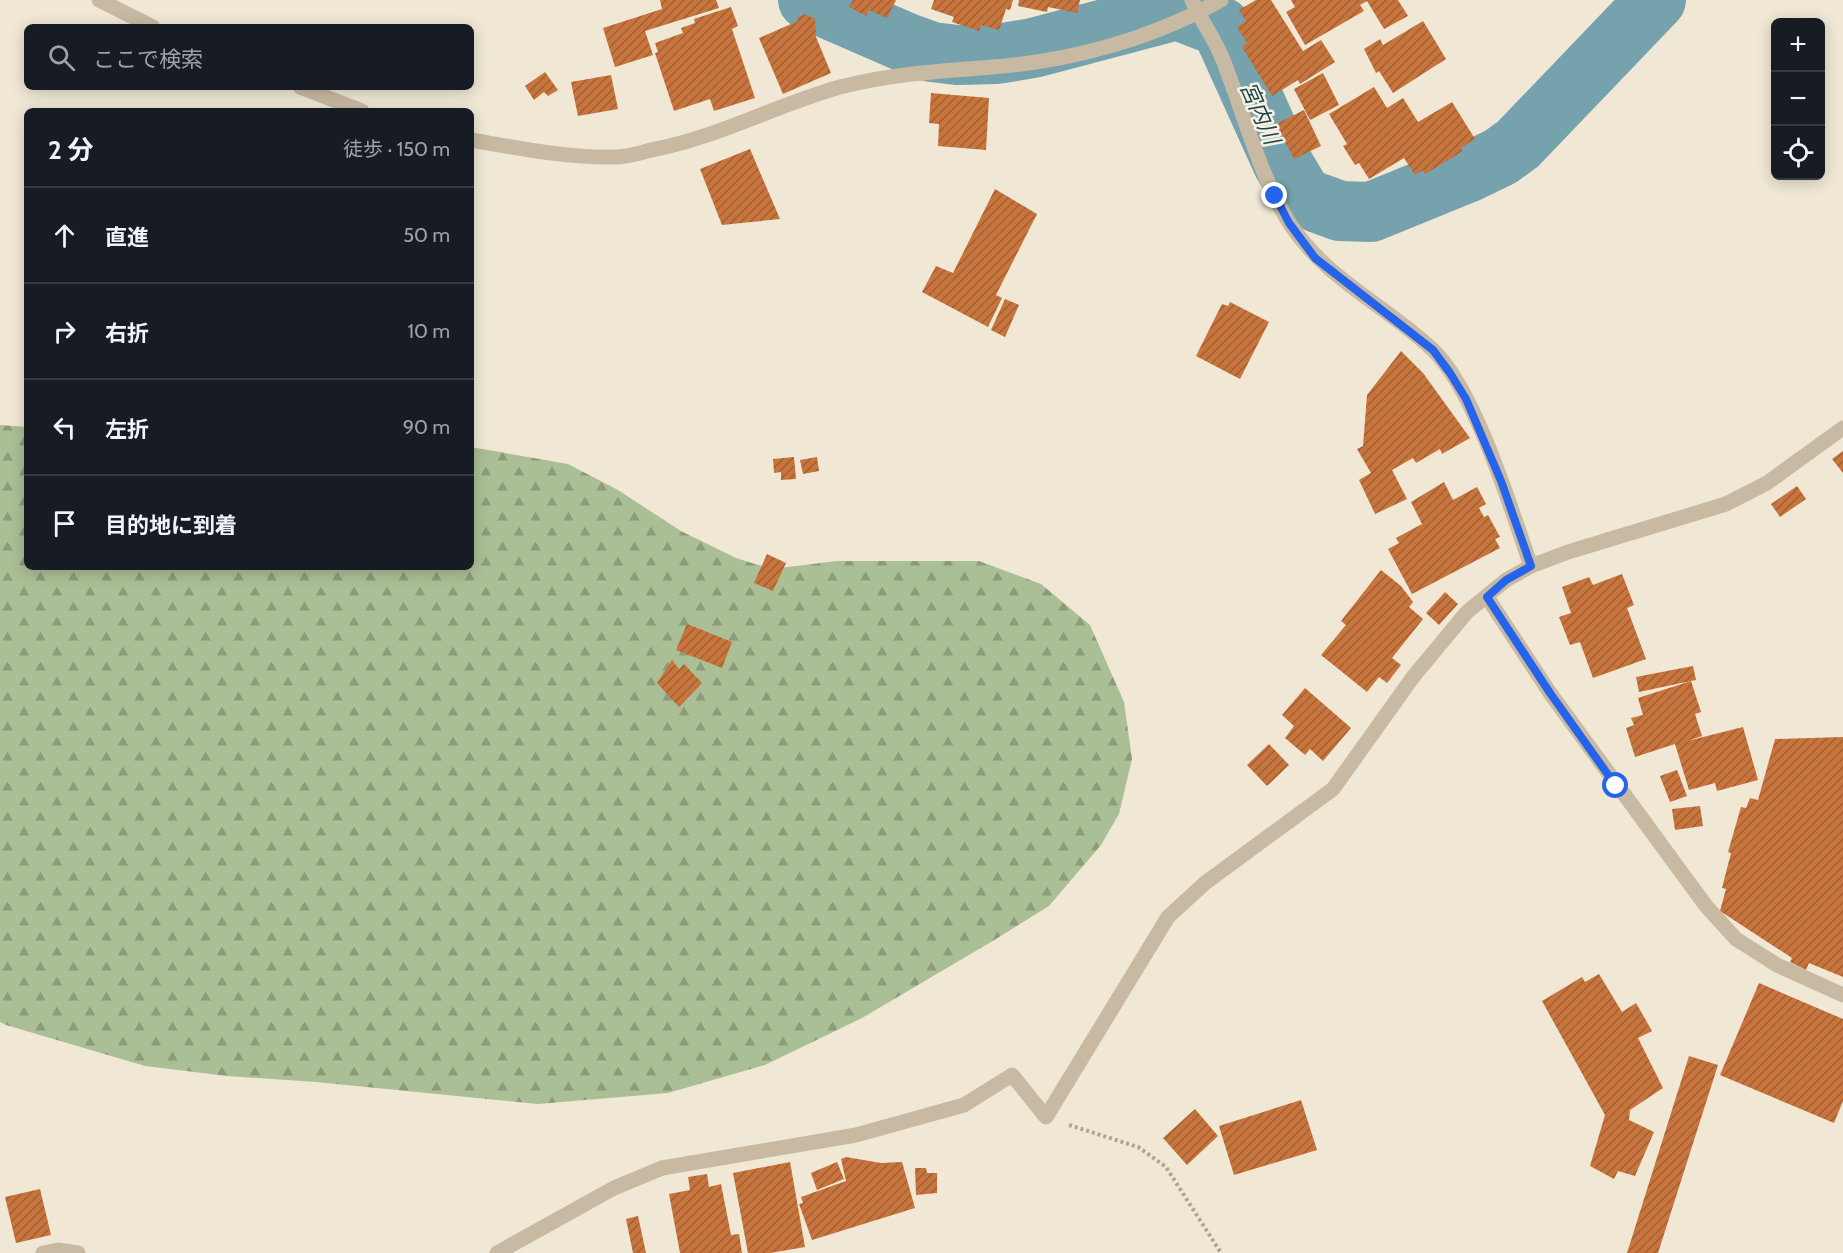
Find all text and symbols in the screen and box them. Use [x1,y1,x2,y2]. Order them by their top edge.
map controls [1771,18,1825,180]
button: + [1771,18,1825,72]
search box [24,24,474,90]
icon: search [45,41,78,74]
text: ここで検索 [93,46,203,73]
button: − [1771,72,1825,126]
water label: 宮内川 [1234,77,1287,150]
button: locate [1771,126,1825,180]
text: 2 分 [48,134,94,166]
text: 徒歩 · 150 m [343,137,450,161]
route end [1261,182,1287,208]
icon: ahead [48,219,81,252]
text: 50 m [403,223,450,247]
text: 直進 [105,224,149,251]
icon: right [48,315,81,348]
text: 10 m [407,319,450,343]
text: 右折 [105,320,149,347]
icon: left [48,411,81,444]
text: 90 m [403,415,450,439]
text: 左折 [105,416,149,443]
icon: arrive [48,507,81,540]
text: 目的地に到着 [105,512,237,539]
route start [1602,772,1628,798]

